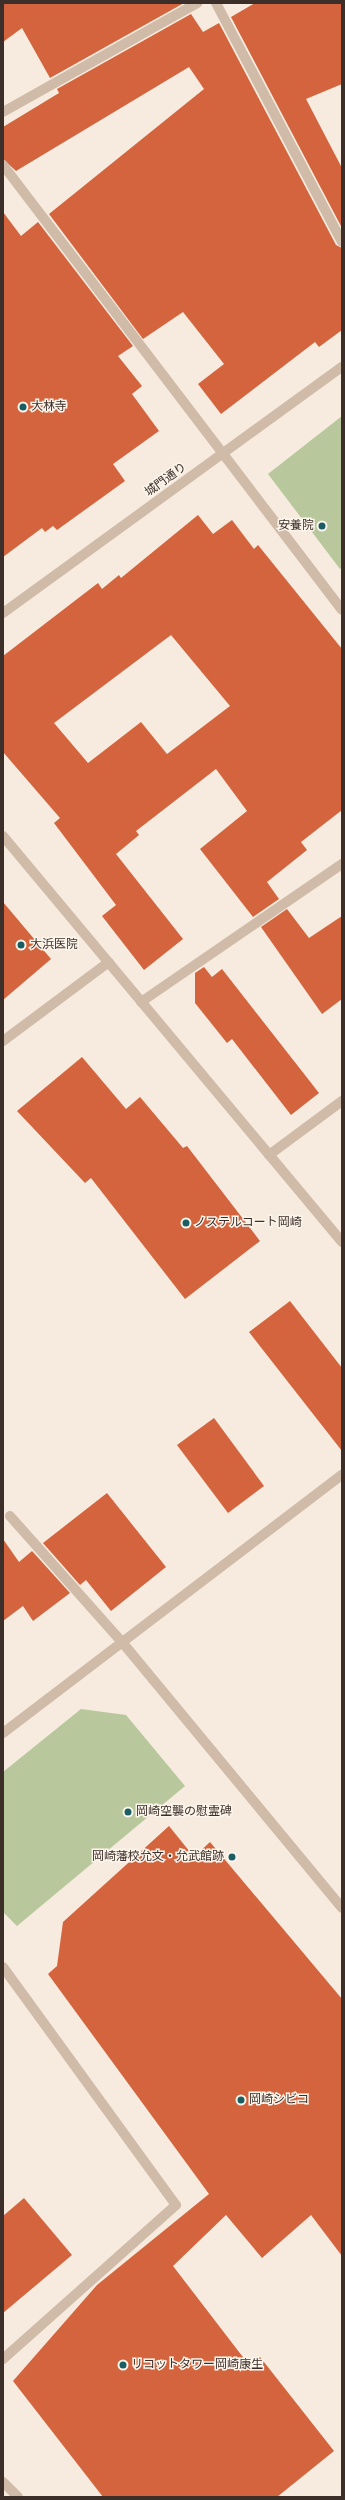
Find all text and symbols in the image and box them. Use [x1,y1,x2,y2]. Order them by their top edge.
place label: 大林寺 [31,400,67,414]
marker: 大林寺 [18,402,28,412]
street label: 城門通り [142,460,190,500]
place label: 安養院 [278,519,314,533]
marker: 安養院 [317,521,327,531]
place label: 大浜医院 [30,938,78,952]
marker: 大浜医院 [15,939,27,951]
place label: ノステルコート岡崎 [194,1216,302,1230]
marker: ノステルコート岡崎 [181,1218,191,1228]
place label: 岡崎空襲の慰霊碑 [136,1805,232,1819]
marker: 岡崎空襲の慰霊碑 [123,1807,133,1817]
place label: 岡崎藩校允文・允武館跡 [92,1850,224,1864]
marker: 岡崎藩校允文・允武館跡 [227,1852,237,1862]
place label: 岡崎シビコ [249,2093,309,2107]
marker: 岡崎シビコ [236,2095,246,2105]
place label: リコットタワー岡崎康生 [131,2358,263,2372]
marker: リコットタワー岡崎康生 [118,2360,128,2370]

